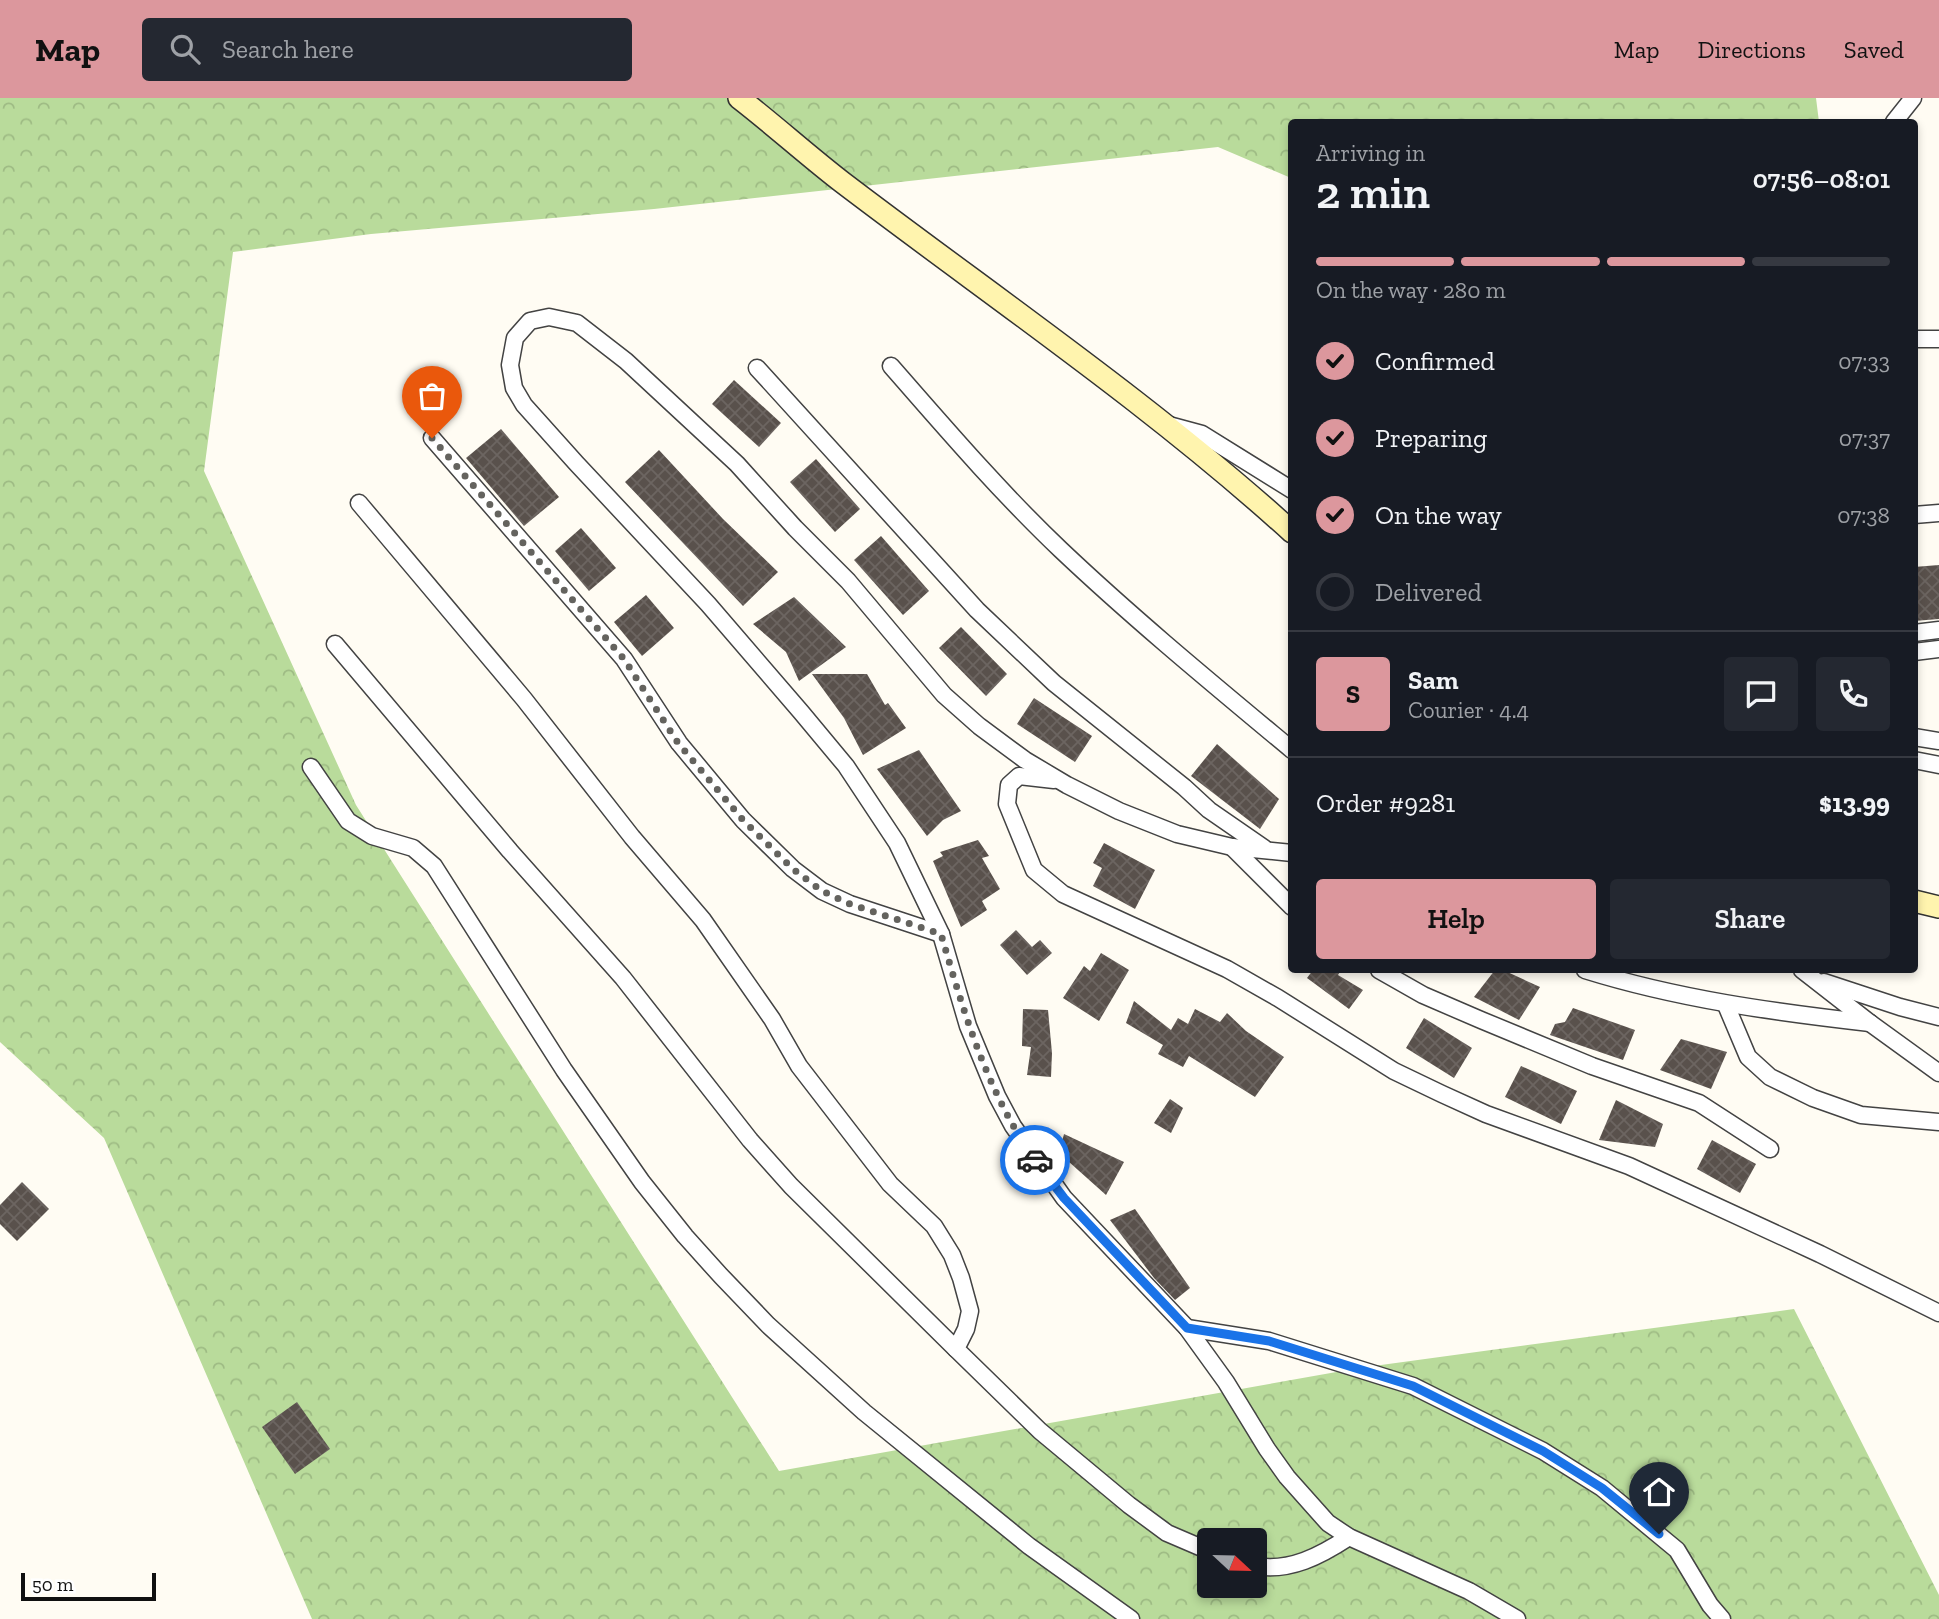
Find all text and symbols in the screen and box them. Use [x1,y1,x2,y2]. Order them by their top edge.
search box [142,18,632,81]
text: Map [35,30,100,69]
icon: search [166,30,204,68]
text: Search here [222,33,354,65]
text: Map [1614,35,1660,64]
text: Directions [1698,35,1806,64]
text: Saved [1844,35,1904,64]
text: Arriving in [1316,139,1425,167]
text: 07:56–08:01 [1753,163,1890,195]
text: 2 min [1316,165,1430,220]
text: On the way · 280 m [1316,276,1506,304]
icon: check [1316,342,1354,380]
text: Confirmed [1375,345,1495,377]
text: 07:33 [1838,347,1890,375]
pin [402,366,462,438]
icon: bag [413,377,451,415]
icon: check [1316,419,1354,457]
text: Preparing [1375,422,1487,454]
text: 07:37 [1839,424,1890,452]
icon: check [1316,496,1354,534]
text: On the way [1375,499,1502,531]
text: 07:38 [1837,501,1890,529]
text: Delivered [1375,576,1482,608]
button: chat [1724,657,1798,731]
button: phone [1816,657,1890,731]
text: Sam [1408,664,1458,696]
text: S [1346,678,1360,710]
text: Courier · 4.4 [1408,696,1529,724]
text: Order #9281 [1316,787,1455,819]
text: $13.99 [1819,787,1890,819]
button: Help [1316,879,1596,959]
button: Share [1610,879,1890,959]
courier [1000,1125,1070,1195]
icon: car [1016,1141,1054,1179]
pin [1629,1462,1689,1534]
icon: home [1640,1473,1678,1511]
north arrow [1197,1528,1267,1598]
map controls [1197,1528,1267,1598]
scale bar [21,1570,156,1602]
text: 50 m [32,1573,73,1596]

